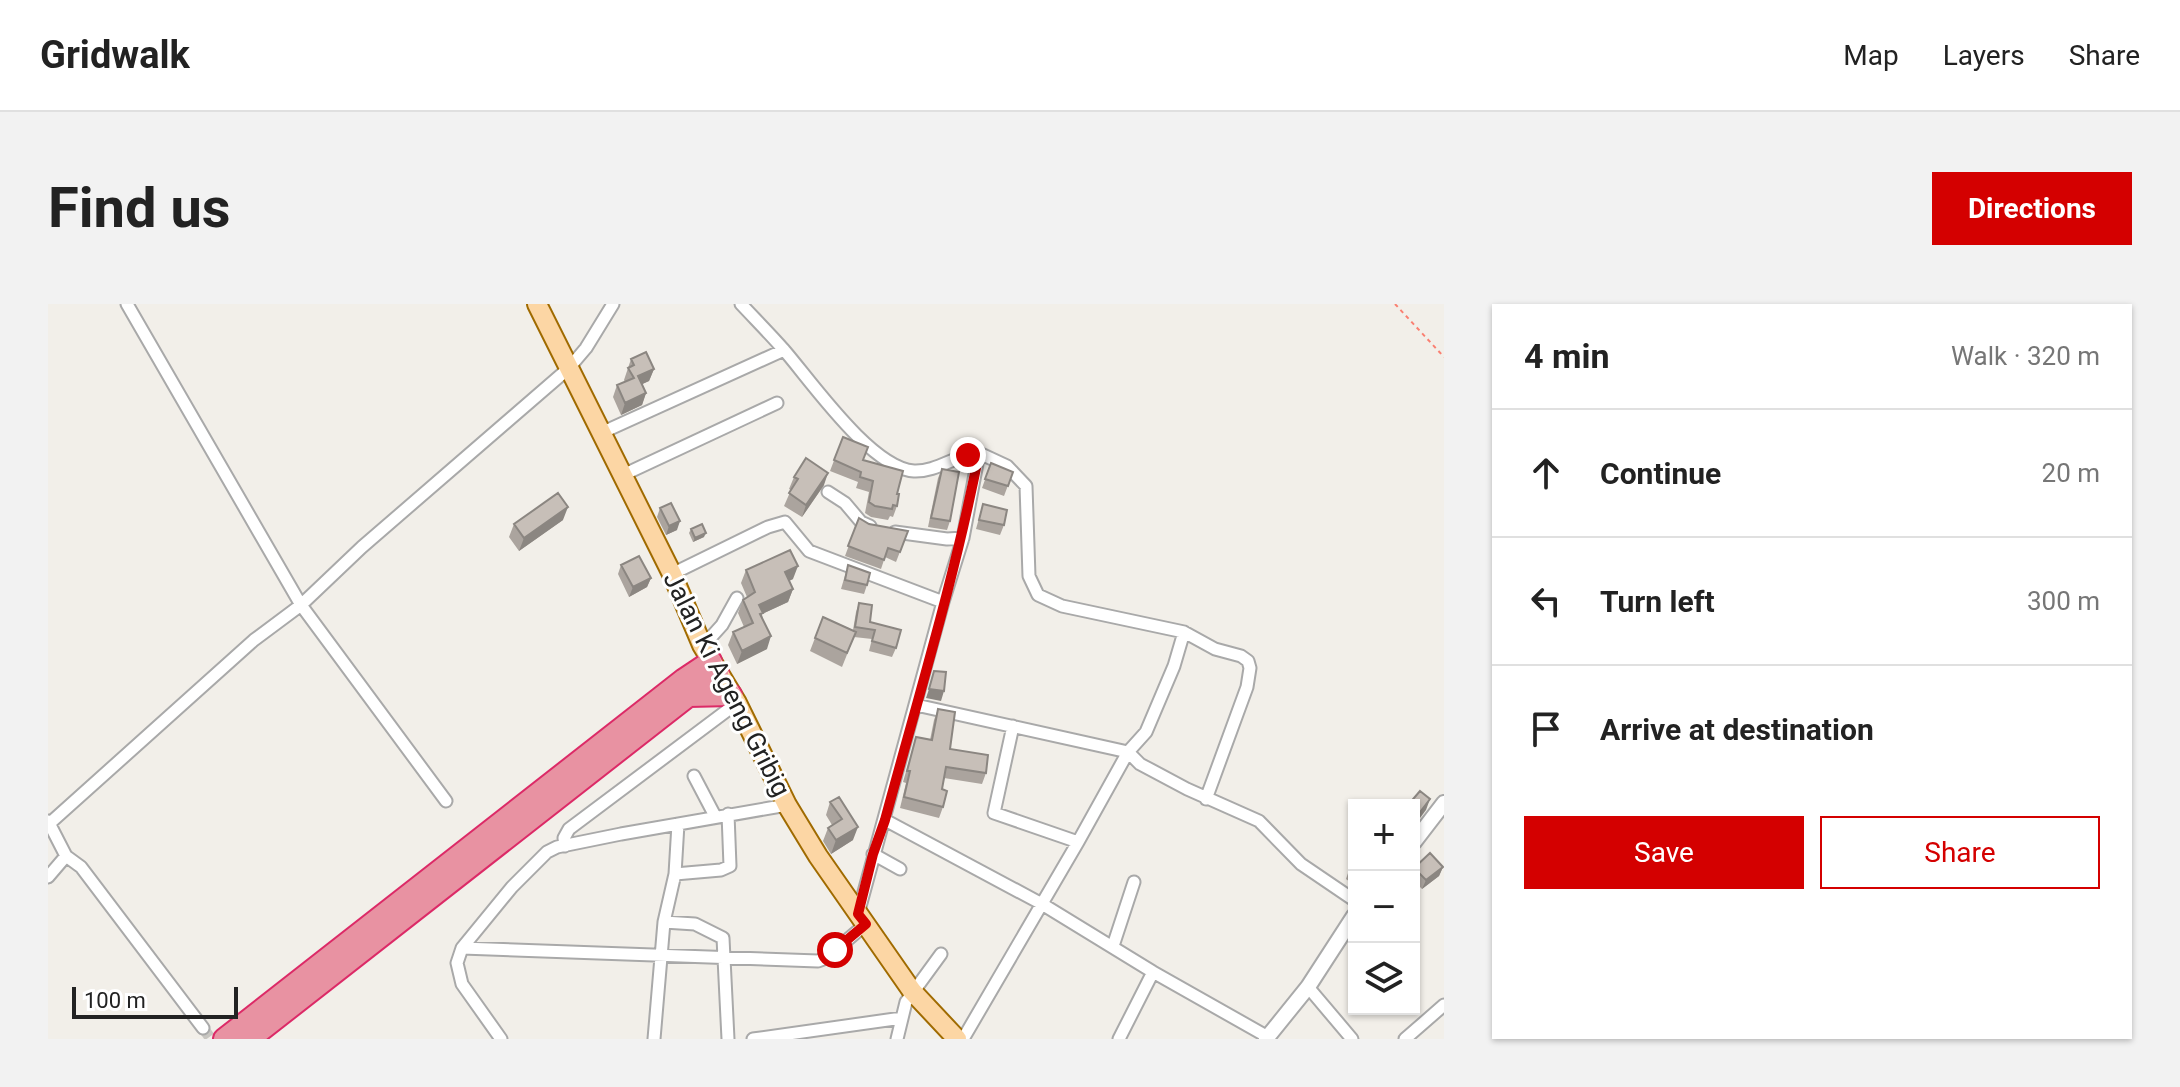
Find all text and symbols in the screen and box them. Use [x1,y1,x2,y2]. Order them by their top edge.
text: Gridwalk [40,33,190,77]
text: Map [1843,39,1899,72]
text: Layers [1943,39,2025,72]
text: Share [2069,39,2140,72]
button: Directions [1932,172,2132,245]
text: Find us [48,175,231,241]
text: 4 min [1524,336,1609,376]
text: Walk · 320 m [1951,341,2100,371]
route end [950,437,986,473]
icon: ahead [1524,451,1568,495]
text: Continue [1600,456,1721,491]
text: 20 m [2042,458,2100,488]
street label: Jalan Ki Ageng Gribig [657,567,797,801]
icon: left [1524,579,1568,623]
text: Turn left [1600,584,1715,619]
text: 300 m [2027,586,2100,616]
icon: arrive [1524,707,1568,751]
text: Arrive at destination [1600,712,1874,747]
map controls [1348,799,1420,1015]
button: + [1348,799,1420,871]
button: Save [1524,816,1804,889]
button: Share [1820,816,2100,889]
button: − [1348,871,1420,943]
route start [817,932,853,968]
button: layers [1348,943,1420,1015]
scale bar [72,983,238,1019]
text: 100 m [84,988,146,1013]

